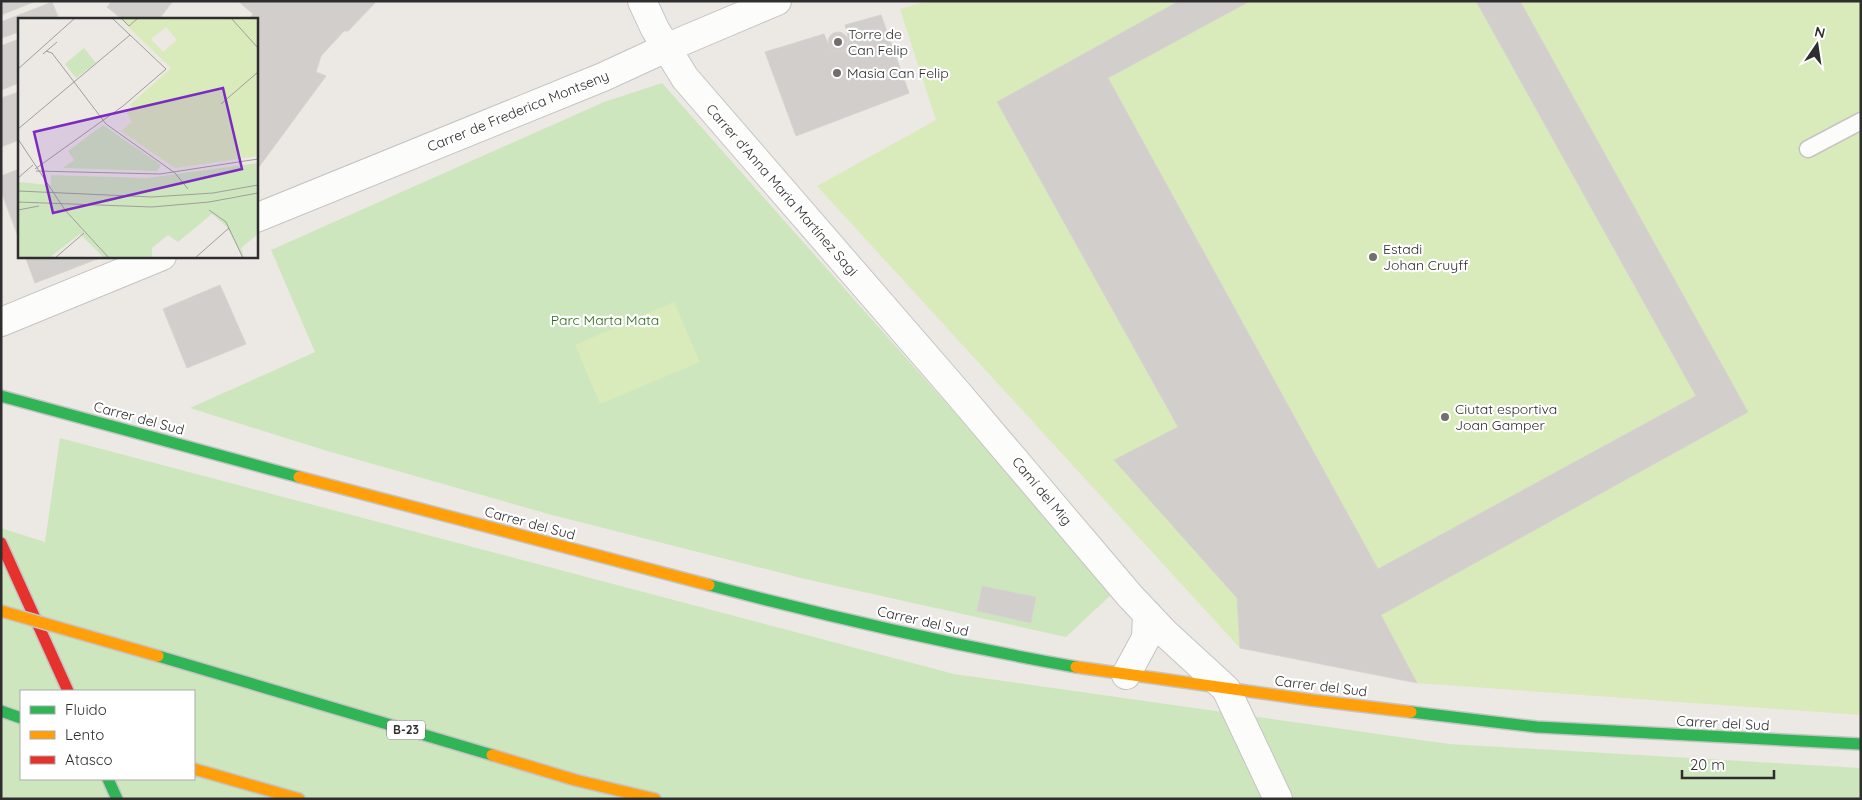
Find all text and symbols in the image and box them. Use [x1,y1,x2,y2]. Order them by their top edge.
inset map [18,18,258,258]
north arrow [1792,20,1842,70]
text: N [1813,22,1827,42]
place label: Torre de Can Felip [848,25,908,59]
marker: Torre de Can Felip [832,36,844,48]
place label: Masia Can Felip [847,64,949,82]
street label: Carrer de Frederica Montseny [425,66,611,156]
marker: Masia Can Felip [831,67,843,79]
street label: Carrer d'Anna Maria Martínez Sagi [702,100,862,280]
place label: Estadi Johan Cruyff [1383,240,1468,274]
marker: Estadi Johan Cruyff [1367,251,1379,263]
park label: Parc Marta Mata [551,311,659,329]
street label: Carrer del Sud [92,397,186,439]
place label: Ciutat esportiva Joan Gamper [1455,400,1557,434]
marker: Ciutat esportiva Joan Gamper [1439,411,1451,423]
street label: Camí del Mig [1008,453,1076,529]
street label: Carrer del Sud [483,502,577,544]
street label: Carrer del Sud [876,602,970,640]
street label: Carrer del Sud [1274,671,1368,701]
legend [20,690,195,780]
text: Fluido [65,700,107,719]
street label: Carrer del Sud [1676,712,1770,734]
road number: B-23 [387,720,425,740]
text: Lento [65,725,104,744]
scale bar [1682,748,1774,780]
text: Atasco [65,750,113,769]
text: 20 m [1690,755,1725,774]

